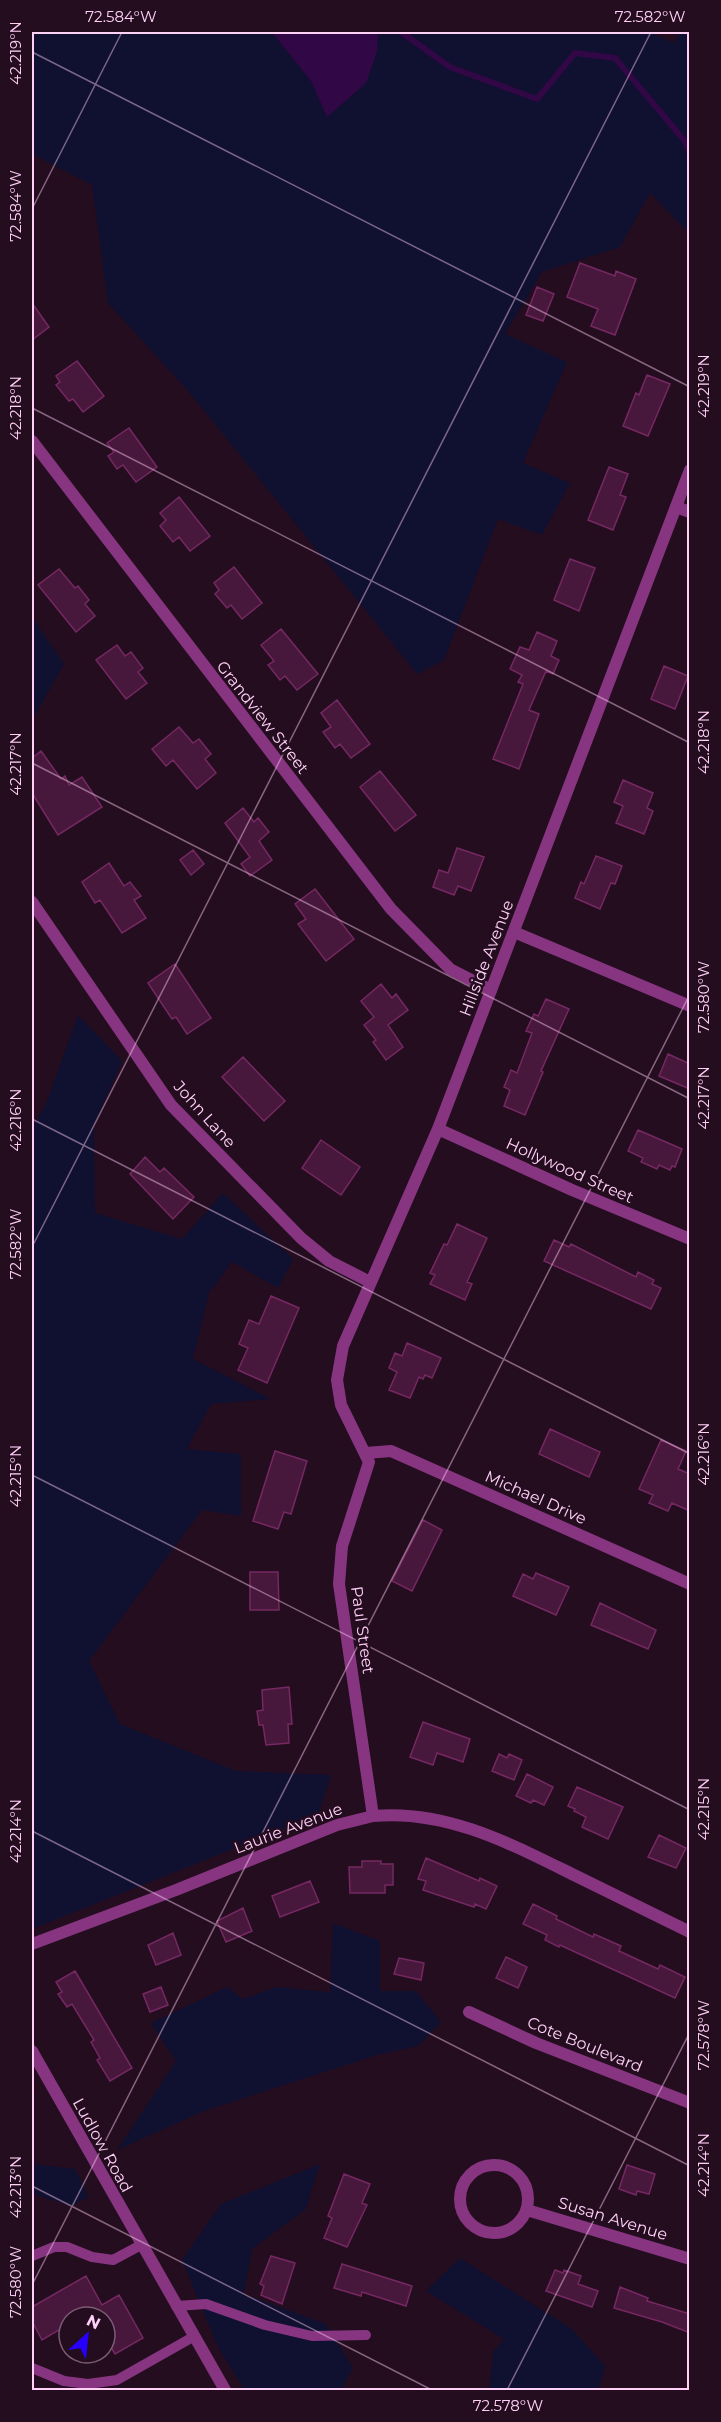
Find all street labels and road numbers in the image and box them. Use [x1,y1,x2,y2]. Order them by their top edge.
street label: Grandview Street [213,657,313,778]
street label: Hillside Avenue [456,897,517,1019]
street label: John Lane [169,1076,240,1152]
street label: Hollywood Street [503,1134,637,1207]
street label: Michael Drive [482,1467,589,1528]
street label: Paul Street [347,1585,378,1676]
street label: Laurie Avenue [231,1799,345,1858]
street label: Cote Boulevard [524,2013,645,2076]
street label: Ludlow Road [69,2095,136,2196]
street label: Susan Avenue [556,2193,670,2244]

